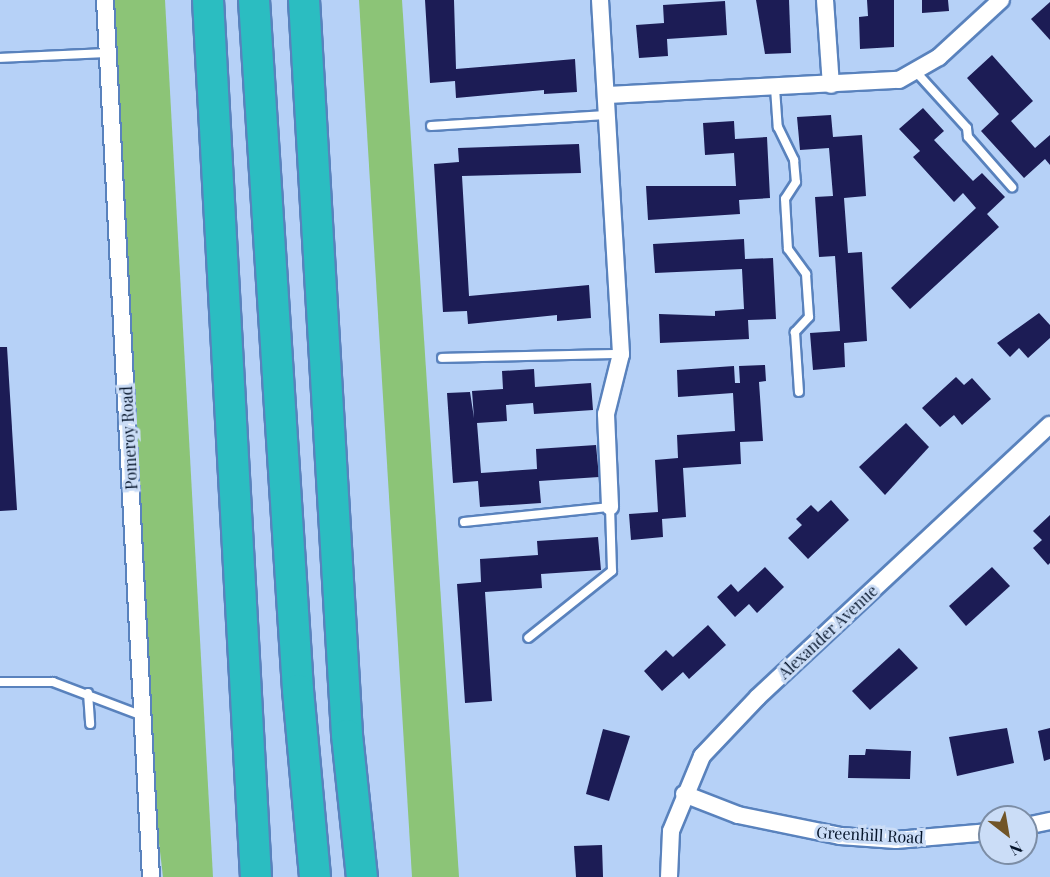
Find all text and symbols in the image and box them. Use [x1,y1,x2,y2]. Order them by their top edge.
street label: Pomeroy Road [117,386,141,490]
street label: Alexander Avenue [774,581,882,683]
north arrow [978,805,1038,865]
street label: Greenhill Road [816,823,924,847]
text: N [1006,837,1027,861]

